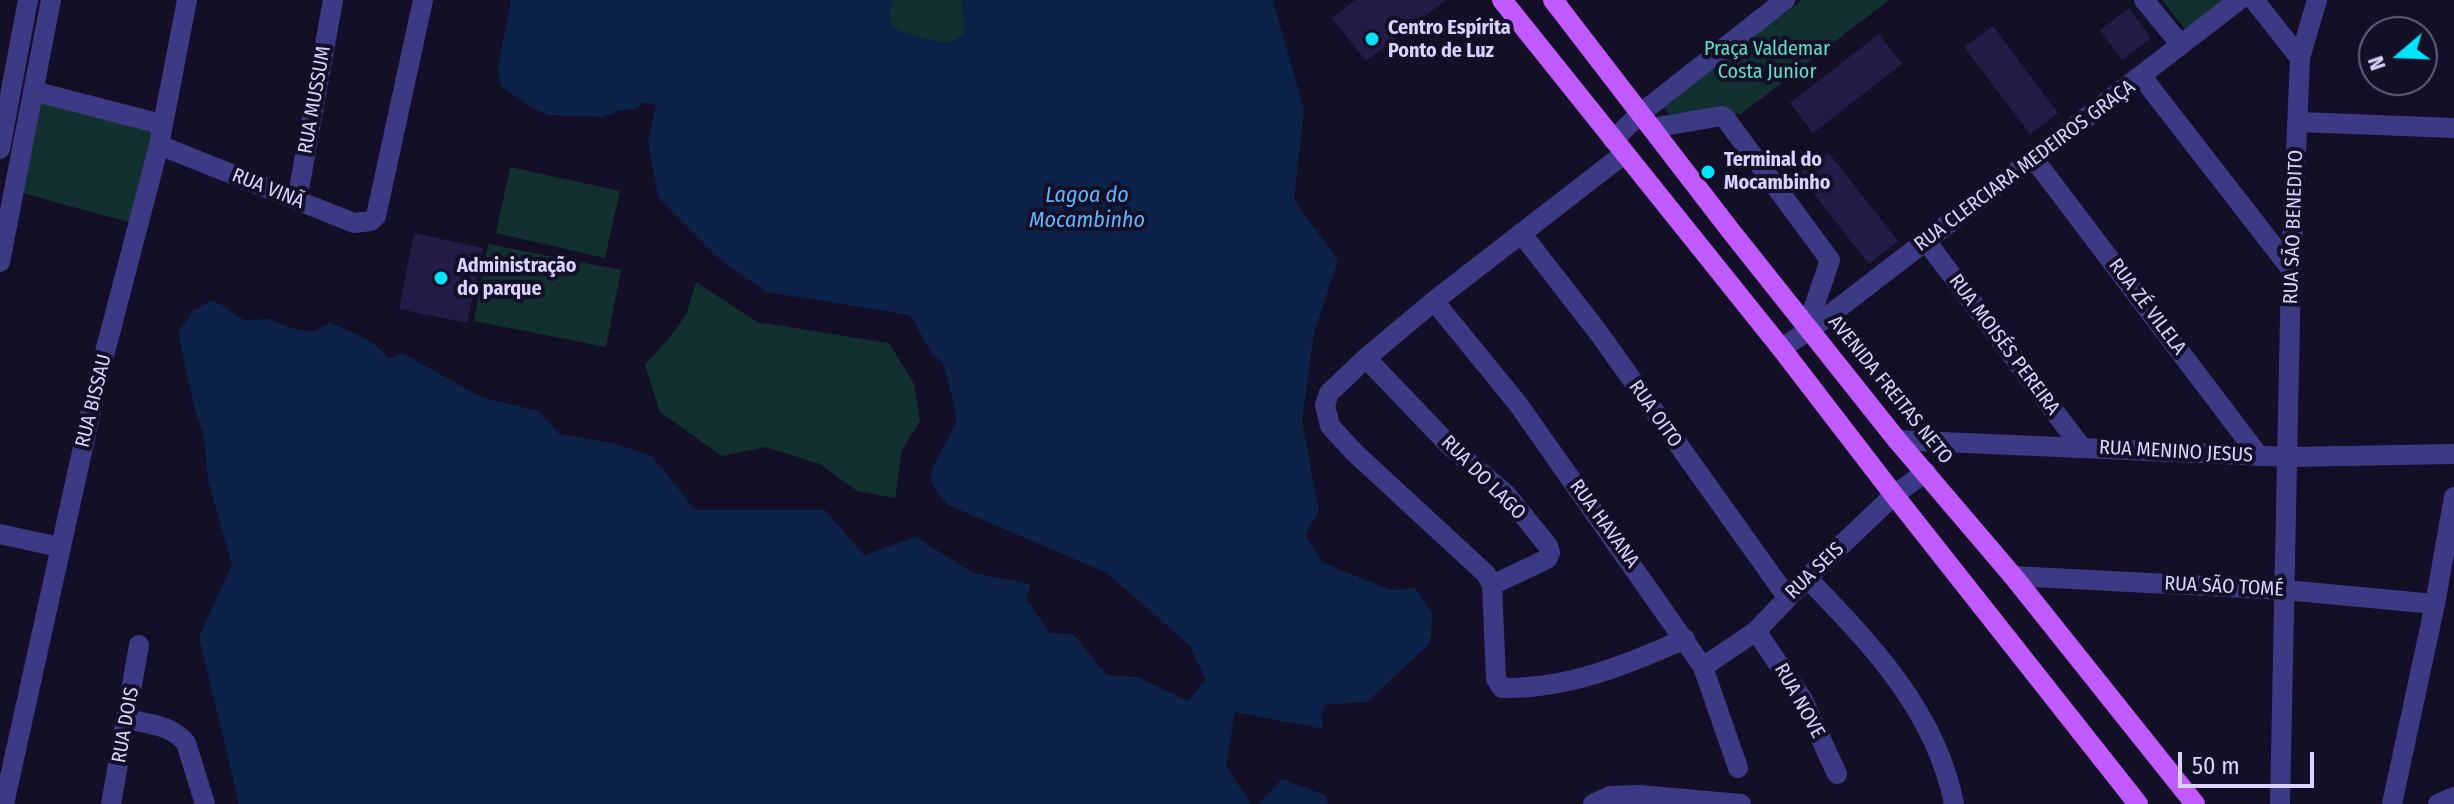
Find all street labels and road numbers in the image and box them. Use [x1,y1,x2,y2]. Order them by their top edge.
street label: RUA MUSSUM [294,44,336,156]
street label: RUA CLERCIARA MEDEIROS GRAÇA [1910,75,2140,257]
street label: RUA SÃO BENEDITO [2279,149,2309,305]
street label: RUA VINÃ [228,164,308,214]
street label: RUA ZÉ VILELA [2103,254,2191,360]
street label: RUA MOISÉS PEREIRA [1943,270,2065,420]
street label: AVENIDA FREITAS NETO [1823,311,1957,469]
street label: RUA BISSAU [71,352,117,450]
street label: RUA OITO [1623,376,1687,452]
street label: RUA DO LAGO [1436,431,1530,525]
street label: RUA MENINO JESUS [2098,436,2254,468]
street label: RUA HAVANA [1564,475,1644,573]
street label: RUA SEIS [1781,537,1849,605]
street label: RUA SÃO TOMÉ [2164,572,2284,602]
street label: RUA NOVE [1769,659,1829,743]
street label: RUA DOIS [108,685,144,765]

